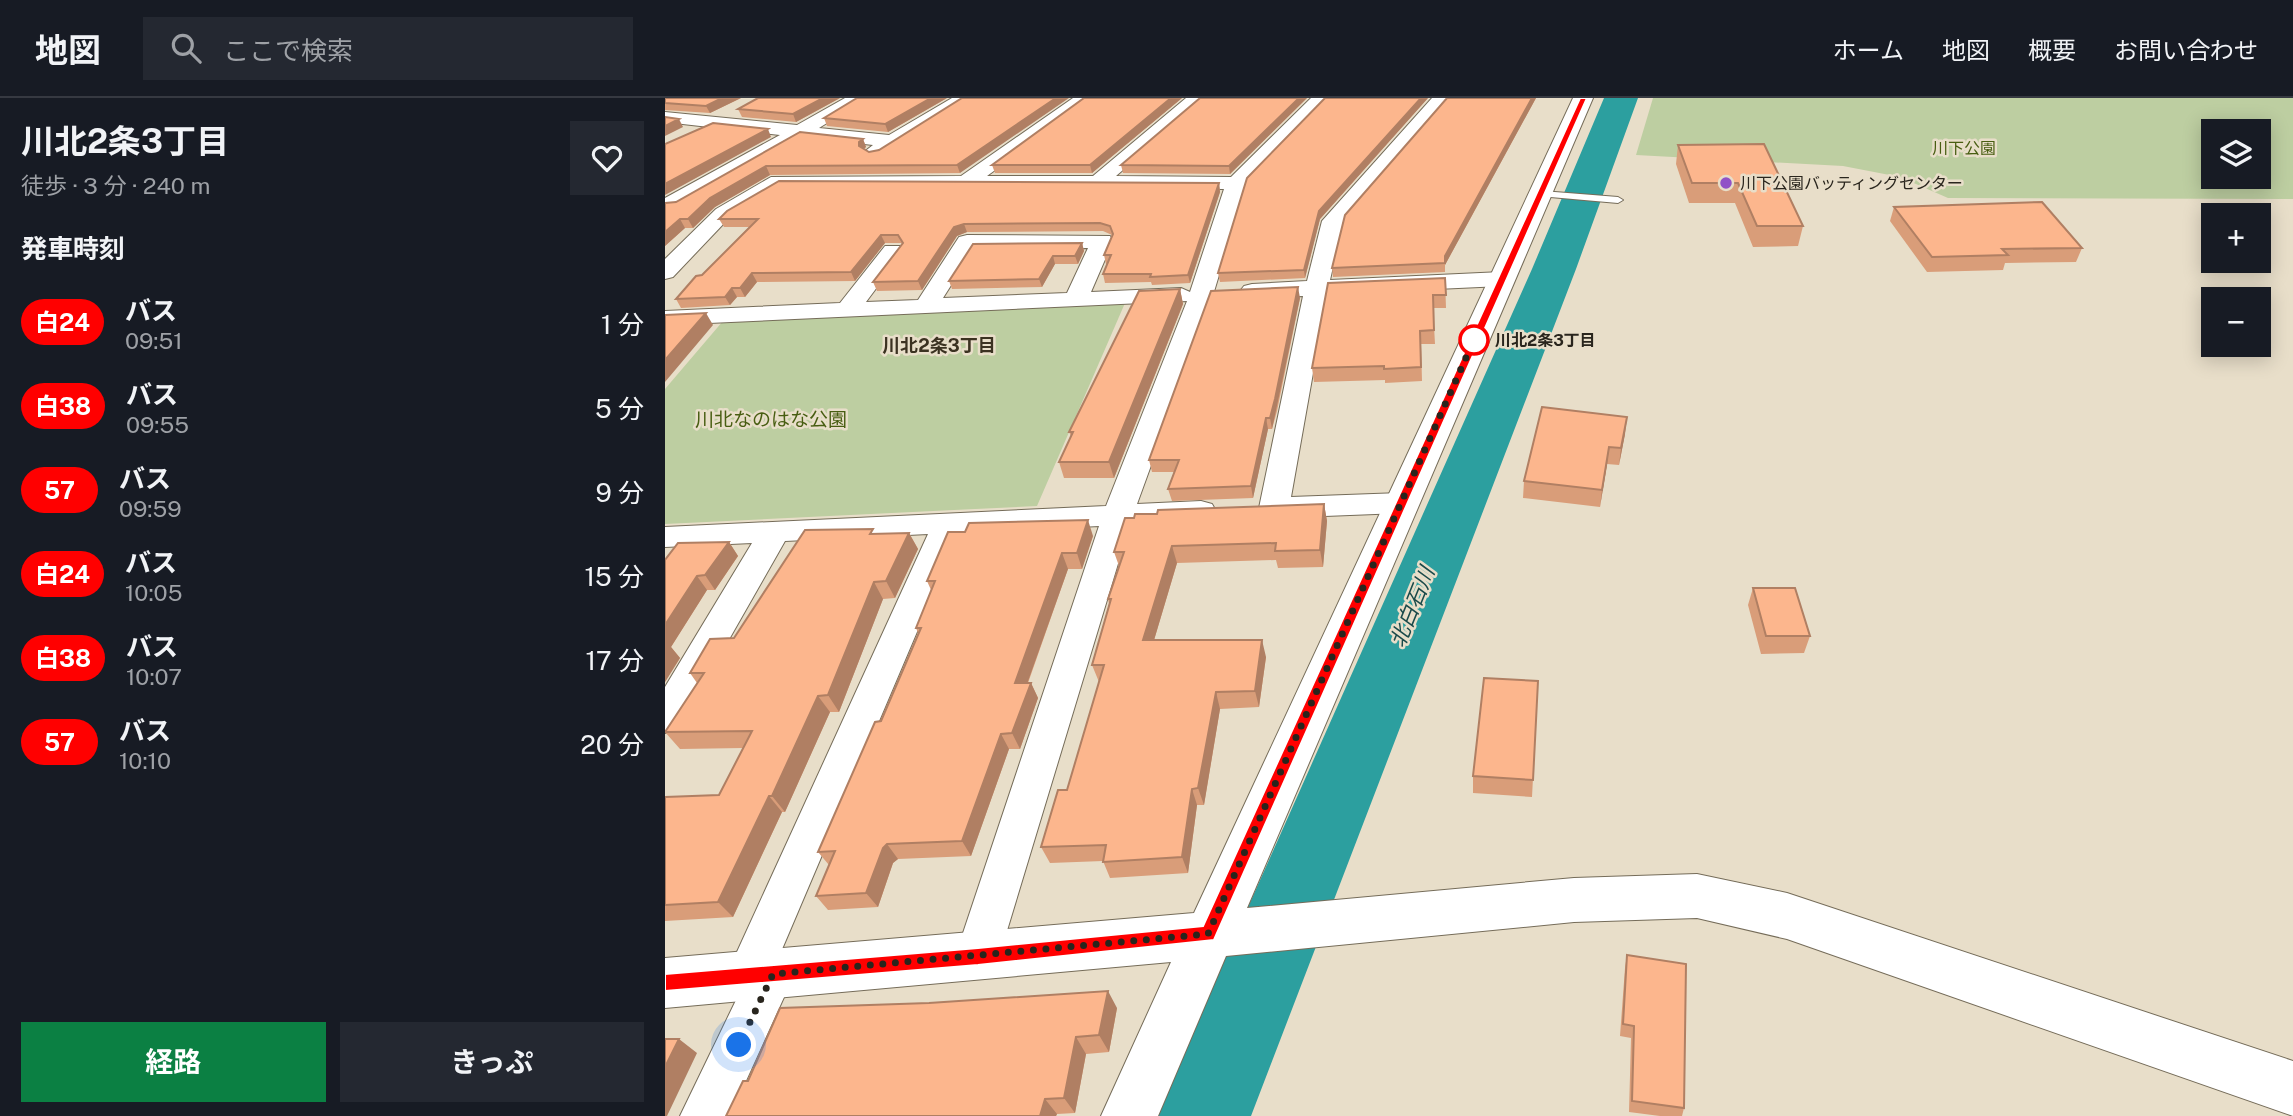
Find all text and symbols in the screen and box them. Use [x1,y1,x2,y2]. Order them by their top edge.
search box [143,17,633,80]
icon: search [167,29,205,67]
text: 地図 [35,31,101,69]
text: ここで検索 [223,35,353,66]
text: ホーム [1833,36,1904,64]
text: 地図 [1942,36,1990,64]
text: 概要 [2028,36,2076,64]
text: お問い合わせ [2114,36,2258,64]
map controls [2201,119,2271,357]
button: layers [2201,119,2271,189]
button: heart [570,121,644,195]
text: 川北2条3丁目 [21,122,229,160]
park label: 川下公園 [1932,139,1996,158]
text: 徒歩 · 3 分 · 240 m [21,172,210,199]
place label: 川下公園バッティングセンター [1740,174,1963,193]
marker: 川下公園バッティングセンター [1718,175,1734,191]
button: + [2201,203,2271,273]
text: 発車時刻 [21,233,125,264]
button: − [2201,287,2271,357]
text: バス [125,295,177,326]
text: 白24 [35,308,90,336]
text: 1 分 [601,309,644,340]
marker: 川北2条3丁目 [1459,325,1489,355]
text: 09:51 [125,327,183,354]
place label: 川北2条3丁目 [1495,331,1596,350]
district label: 川北2条3丁目 [882,335,996,356]
text: バス [126,379,178,410]
text: 白38 [35,392,91,420]
text: 5 分 [595,393,644,424]
park label: 川北なのはな公園 [695,408,847,430]
text: 09:55 [126,411,189,438]
text: バス [119,463,171,494]
text: 57 [44,476,75,504]
text: 9 分 [595,477,644,508]
text: 09:59 [119,495,182,522]
text: バス [125,547,177,578]
text: 白24 [35,560,90,588]
text: 15 分 [584,561,644,592]
water label: 北白石川 [1385,562,1440,651]
text: 10:05 [125,579,182,606]
text: バス [126,631,178,662]
text: 白38 [35,644,91,672]
text: 17 分 [585,645,644,676]
text: 10:07 [126,663,182,690]
text: バス [119,715,171,746]
text: 57 [44,728,75,756]
text: 20 分 [580,729,644,760]
text: 10:10 [119,747,171,774]
button: 経路 [21,1022,326,1102]
button: きっぷ [340,1022,644,1102]
your location [721,1027,756,1062]

